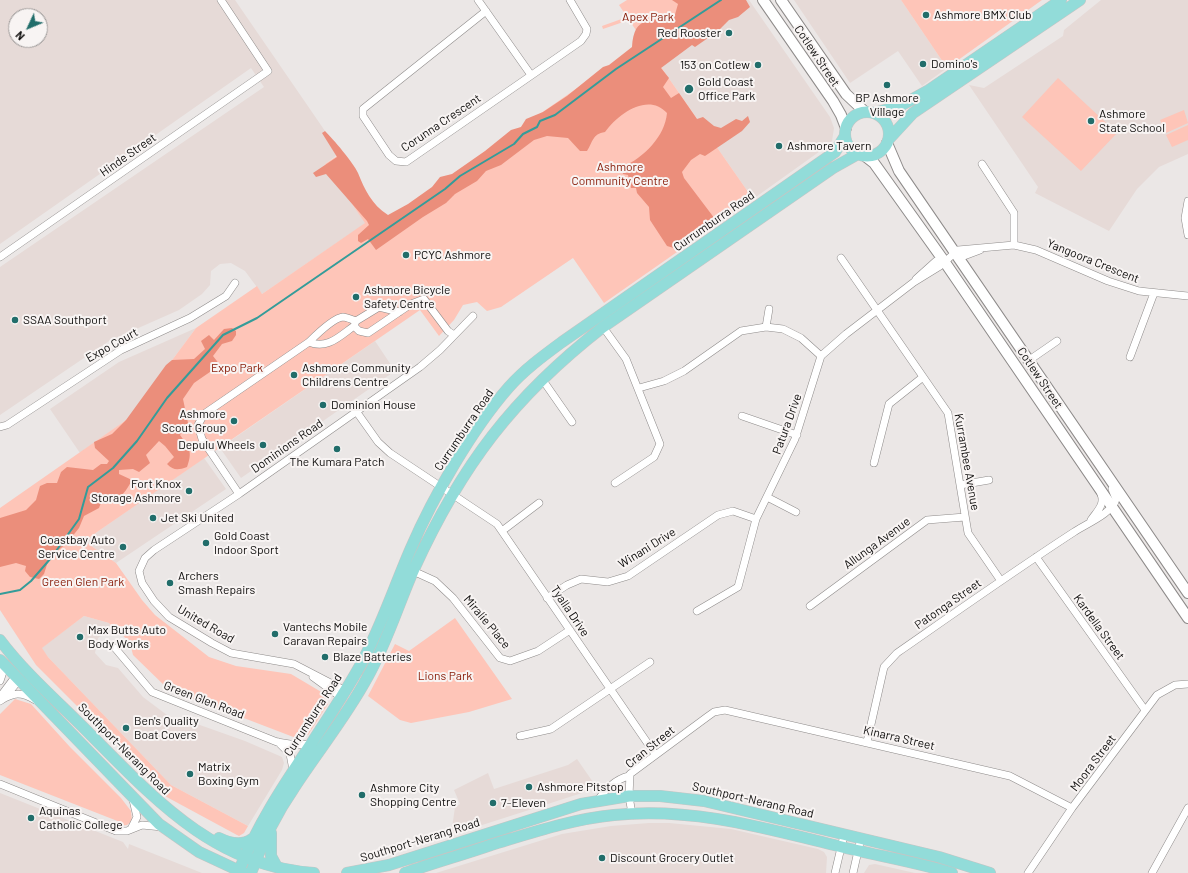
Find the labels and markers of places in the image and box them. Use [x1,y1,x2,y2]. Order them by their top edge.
place label: Ashmore BMX Club [934,8,1032,22]
marker: Ashmore BMX Club [921,10,931,20]
place label: Red Rooster [657,26,721,40]
marker: Red Rooster [724,28,734,38]
place label: Domino's [931,57,978,71]
place label: 153 on Cotlew [680,58,750,72]
marker: Domino's [918,59,928,69]
marker: 153 on Cotlew [753,60,763,70]
place label: Gold Coast Office Park [698,75,755,103]
marker: BP Ashmore Village [882,80,892,90]
marker: Gold Coast Office Park [683,83,695,95]
place label: BP Ashmore Village [855,91,919,119]
place label: Ashmore State School [1099,107,1165,135]
marker: Ashmore State School [1086,116,1096,126]
place label: Ashmore Tavern [787,139,871,153]
marker: Ashmore Tavern [774,141,784,151]
place label: PCYC Ashmore [414,248,491,262]
marker: PCYC Ashmore [401,250,411,260]
place label: Ashmore Bicycle Safety Centre [364,283,450,311]
marker: Ashmore Bicycle Safety Centre [351,292,361,302]
place label: SSAA Southport [23,313,107,327]
marker: SSAA Southport [10,315,20,325]
place label: Ashmore Community Childrens Centre [302,361,411,389]
marker: Ashmore Community Childrens Centre [289,370,299,380]
place label: Dominion House [331,398,416,412]
marker: Dominion House [318,400,328,410]
place label: Ashmore Scout Group [162,407,226,435]
marker: Ashmore Scout Group [229,416,239,426]
place label: Depulu Wheels [178,438,255,452]
marker: Depulu Wheels [258,440,268,450]
marker: The Kumara Patch [332,444,342,454]
place label: The Kumara Patch [290,455,384,469]
place label: Fort Knox Storage Ashmore [91,477,181,505]
marker: Fort Knox Storage Ashmore [184,486,194,496]
place label: Jet Ski United [161,511,234,525]
marker: Jet Ski United [148,513,158,523]
place label: Gold Coast Indoor Sport [214,529,279,557]
place label: Coastbay Auto Service Centre [38,533,115,561]
marker: Gold Coast Indoor Sport [201,538,211,548]
marker: Coastbay Auto Service Centre [118,542,128,552]
place label: Archers Smash Repairs [178,569,255,597]
marker: Archers Smash Repairs [165,578,175,588]
place label: Vantechs Mobile Caravan Repairs [283,620,367,648]
place label: Max Butts Auto Body Works [88,623,166,651]
marker: Vantechs Mobile Caravan Repairs [270,629,280,639]
marker: Max Butts Auto Body Works [75,632,85,642]
place label: Blaze Batteries [333,650,412,664]
marker: Blaze Batteries [320,652,330,662]
place label: Ben's Quality Boat Covers [134,714,199,742]
marker: Ben's Quality Boat Covers [121,723,131,733]
place label: Matrix Boxing Gym [198,760,259,788]
marker: Matrix Boxing Gym [185,769,195,779]
place label: Ashmore Pitstop [537,780,624,794]
place label: Ashmore City Shopping Centre [370,781,457,809]
marker: Ashmore Pitstop [524,782,534,792]
marker: Ashmore City Shopping Centre [357,790,367,800]
place label: 7-Eleven [501,796,546,810]
marker: 7-Eleven [488,798,498,808]
place label: Aquinas Catholic College [39,804,123,832]
marker: Aquinas Catholic College [26,813,36,823]
place label: Discount Grocery Outlet [610,851,734,865]
marker: Discount Grocery Outlet [597,853,607,863]

